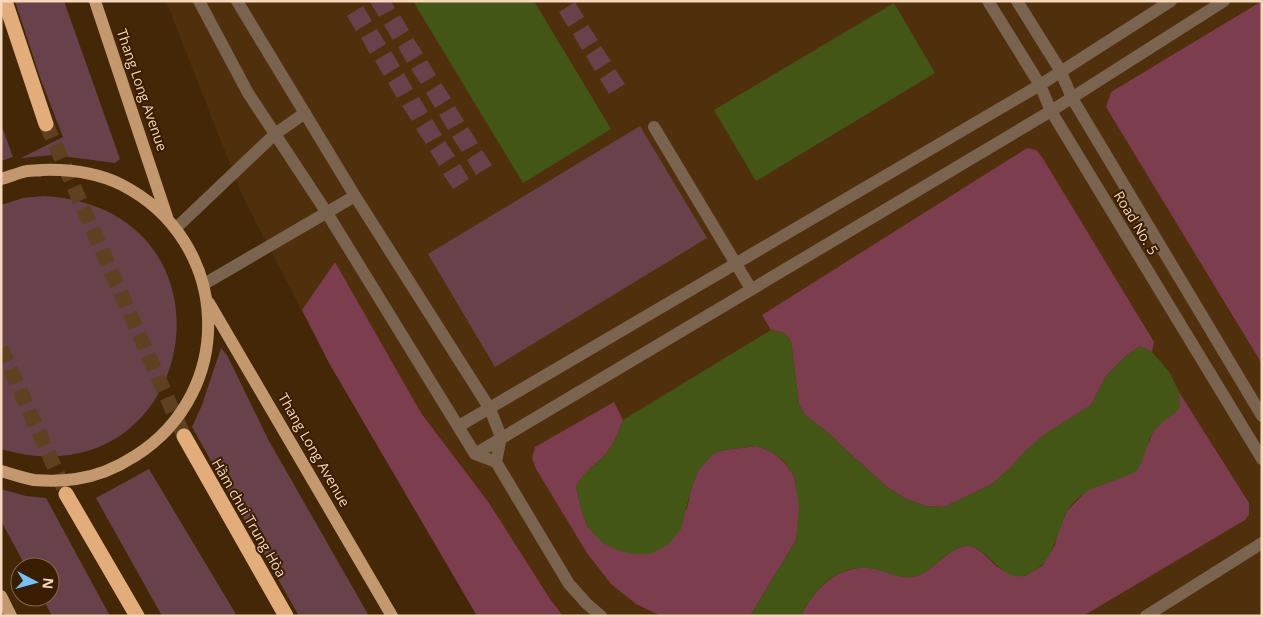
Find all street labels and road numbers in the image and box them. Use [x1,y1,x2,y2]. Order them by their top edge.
street label: Thang Long Avenue [113,26,172,154]
street label: Road No. 5 [1110,187,1163,258]
street label: Thang Long Avenue [274,389,355,510]
street label: Hầm chui Trung Hòa [208,455,291,581]

